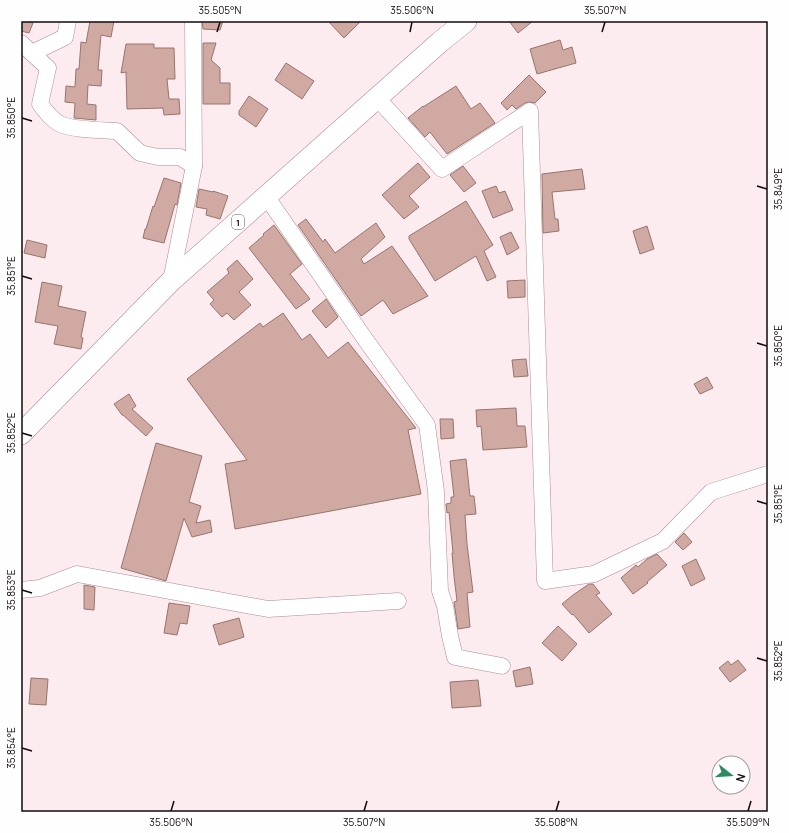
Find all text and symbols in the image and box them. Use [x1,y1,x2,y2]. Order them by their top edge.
text: 35.505°N [199,3,242,17]
text: 35.506°N [390,3,434,17]
text: 35.507°N [584,3,626,17]
text: 35.850°E [4,97,18,139]
text: 35.849°E [771,168,785,210]
road number: 1 [232,215,244,229]
text: 35.851°E [4,256,18,296]
text: 35.850°E [771,325,785,367]
text: 35.852°E [4,412,18,454]
text: 35.851°E [771,484,785,524]
text: 35.853°E [4,569,18,611]
text: 35.852°E [771,640,785,682]
text: 35.854°E [4,727,18,769]
north arrow [711,755,751,795]
text: N [733,772,749,784]
text: 35.506°N [149,815,193,829]
text: 35.507°N [343,815,385,829]
text: 35.508°N [535,815,578,829]
text: 35.509°N [726,815,770,829]

